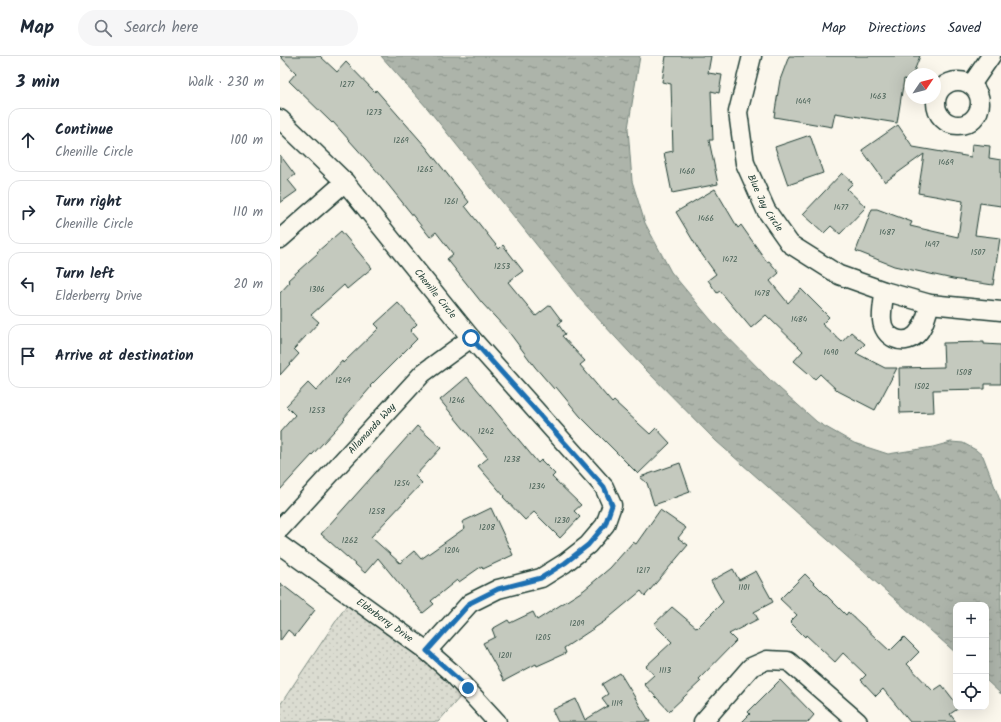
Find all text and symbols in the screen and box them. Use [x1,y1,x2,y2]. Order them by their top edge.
search box [78,10,358,46]
text: Map [20,13,54,43]
text: Search here [124,16,198,40]
icon: search [92,17,114,39]
text: Map [821,17,846,39]
text: Directions [868,17,926,39]
text: Saved [948,17,981,39]
north arrow [905,68,941,104]
text: 3 min [16,69,60,96]
text: Walk · 230 m [188,72,264,93]
house number: 1277 [340,78,355,91]
house number: 1463 [870,90,886,103]
house number: 1449 [795,95,811,108]
house number: 1273 [366,106,382,119]
text: Continue [55,118,113,142]
icon: ahead [17,129,39,151]
text: 100 m [230,130,263,151]
house number: 1269 [393,134,409,147]
text: Chenille Circle [55,142,133,163]
house number: 1469 [938,156,954,169]
house number: 1265 [417,163,434,176]
house number: 1460 [679,165,695,178]
street label: Blue Jay Circle [743,172,787,235]
text: Turn right [55,190,122,214]
house number: 1261 [444,195,459,208]
icon: right [17,201,39,223]
house number: 1477 [834,201,848,214]
text: 110 m [233,202,263,223]
house number: 1466 [698,212,714,225]
text: Chenille Circle [55,214,133,235]
house number: 1487 [879,226,895,239]
house number: 1497 [925,238,940,251]
house number: 1507 [971,246,986,259]
house number: 1472 [722,253,738,266]
house number: 1253 [494,260,510,273]
text: Turn left [55,262,115,286]
street label: Chenille Circle [410,265,461,322]
icon: left [17,273,39,295]
text: 20 m [233,274,263,295]
house number: 1306 [309,283,325,296]
text: Elderberry Drive [55,286,142,307]
house number: 1478 [754,287,770,300]
house number: 1484 [791,313,808,326]
route start [462,329,480,347]
text: Arrive at destination [55,344,194,368]
icon: arrive [17,345,39,367]
house number: 1490 [824,346,838,359]
house number: 1508 [956,366,972,379]
house number: 1249 [335,374,351,387]
house number: 1502 [914,380,930,393]
house number: 1246 [449,394,465,407]
street label: Allamanda Way [344,399,400,458]
house number: 1253 [309,404,325,417]
house number: 1242 [478,425,494,438]
house number: 1238 [504,453,520,466]
house number: 1254 [394,477,411,490]
house number: 1234 [529,480,546,493]
house number: 1258 [369,505,385,518]
house number: 1230 [554,514,570,527]
house number: 1208 [479,521,495,534]
house number: 1262 [342,534,358,547]
house number: 1204 [444,544,460,557]
house number: 1217 [636,564,650,577]
house number: 1101 [738,581,750,594]
street label: Elderberry Drive [353,594,417,647]
map controls [953,602,989,710]
button: + [953,602,989,638]
house number: 1209 [569,617,585,630]
house number: 1205 [535,631,551,644]
button: − [953,638,989,674]
house number: 1201 [498,649,512,662]
house number: 1113 [659,664,671,677]
button: locate [953,674,989,710]
route end [459,679,477,697]
house number: 1119 [611,697,623,710]

